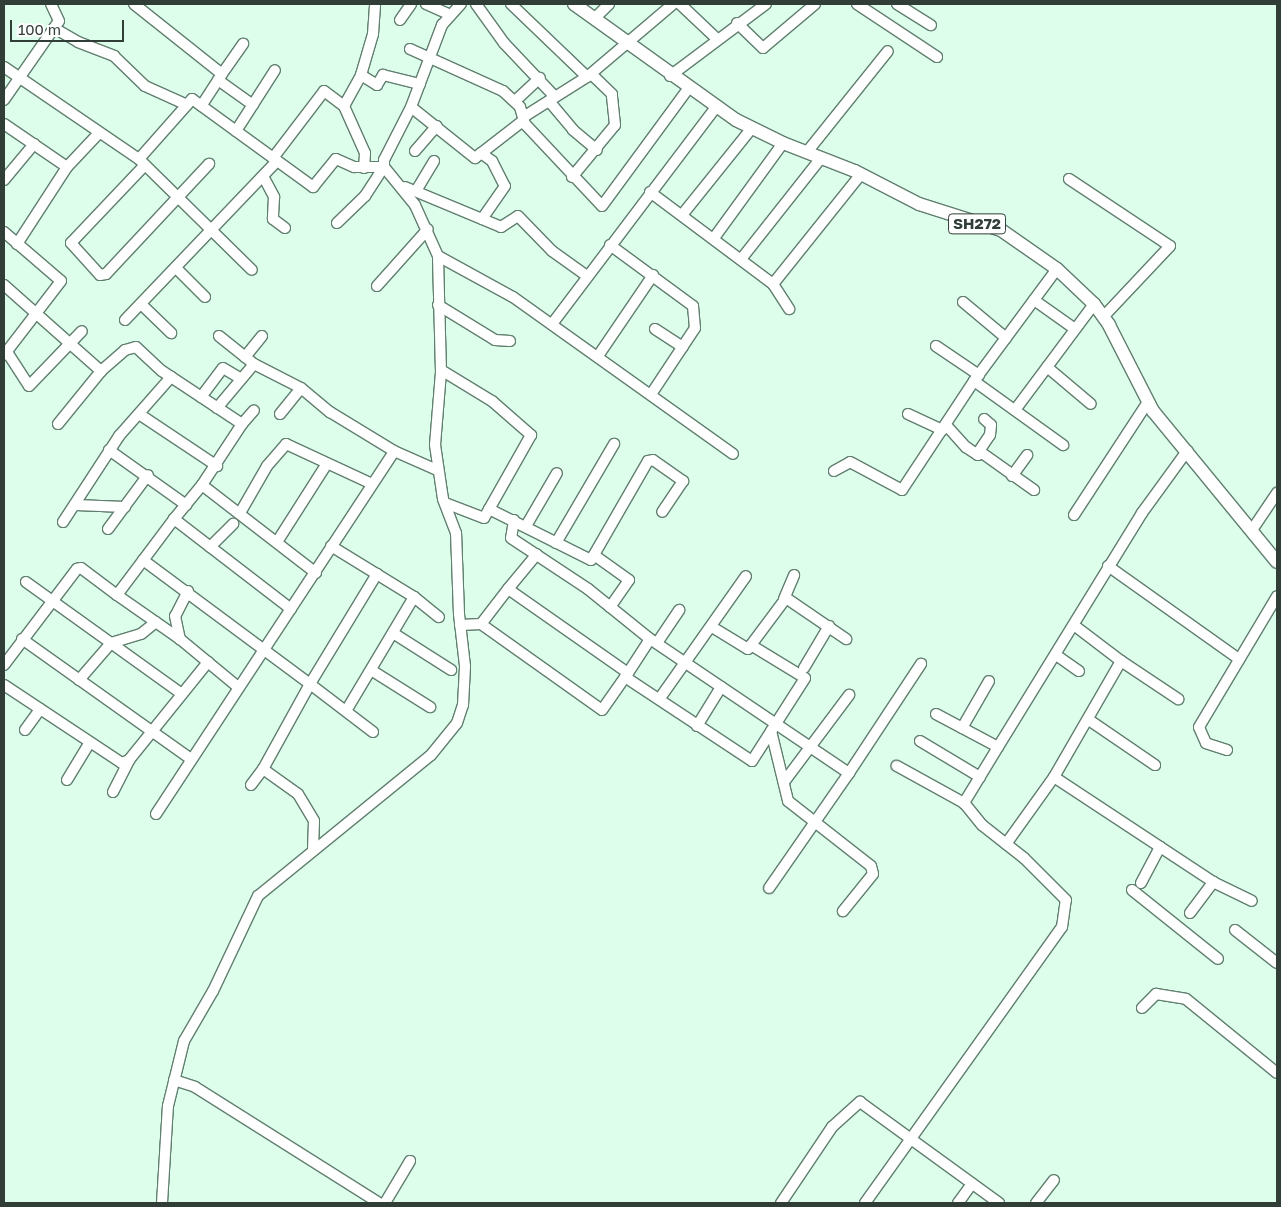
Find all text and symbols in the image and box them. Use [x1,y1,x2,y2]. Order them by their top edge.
scale bar [12,10,126,42]
text: 100 m [18,20,61,38]
road number: SH272 [947,212,1007,236]

